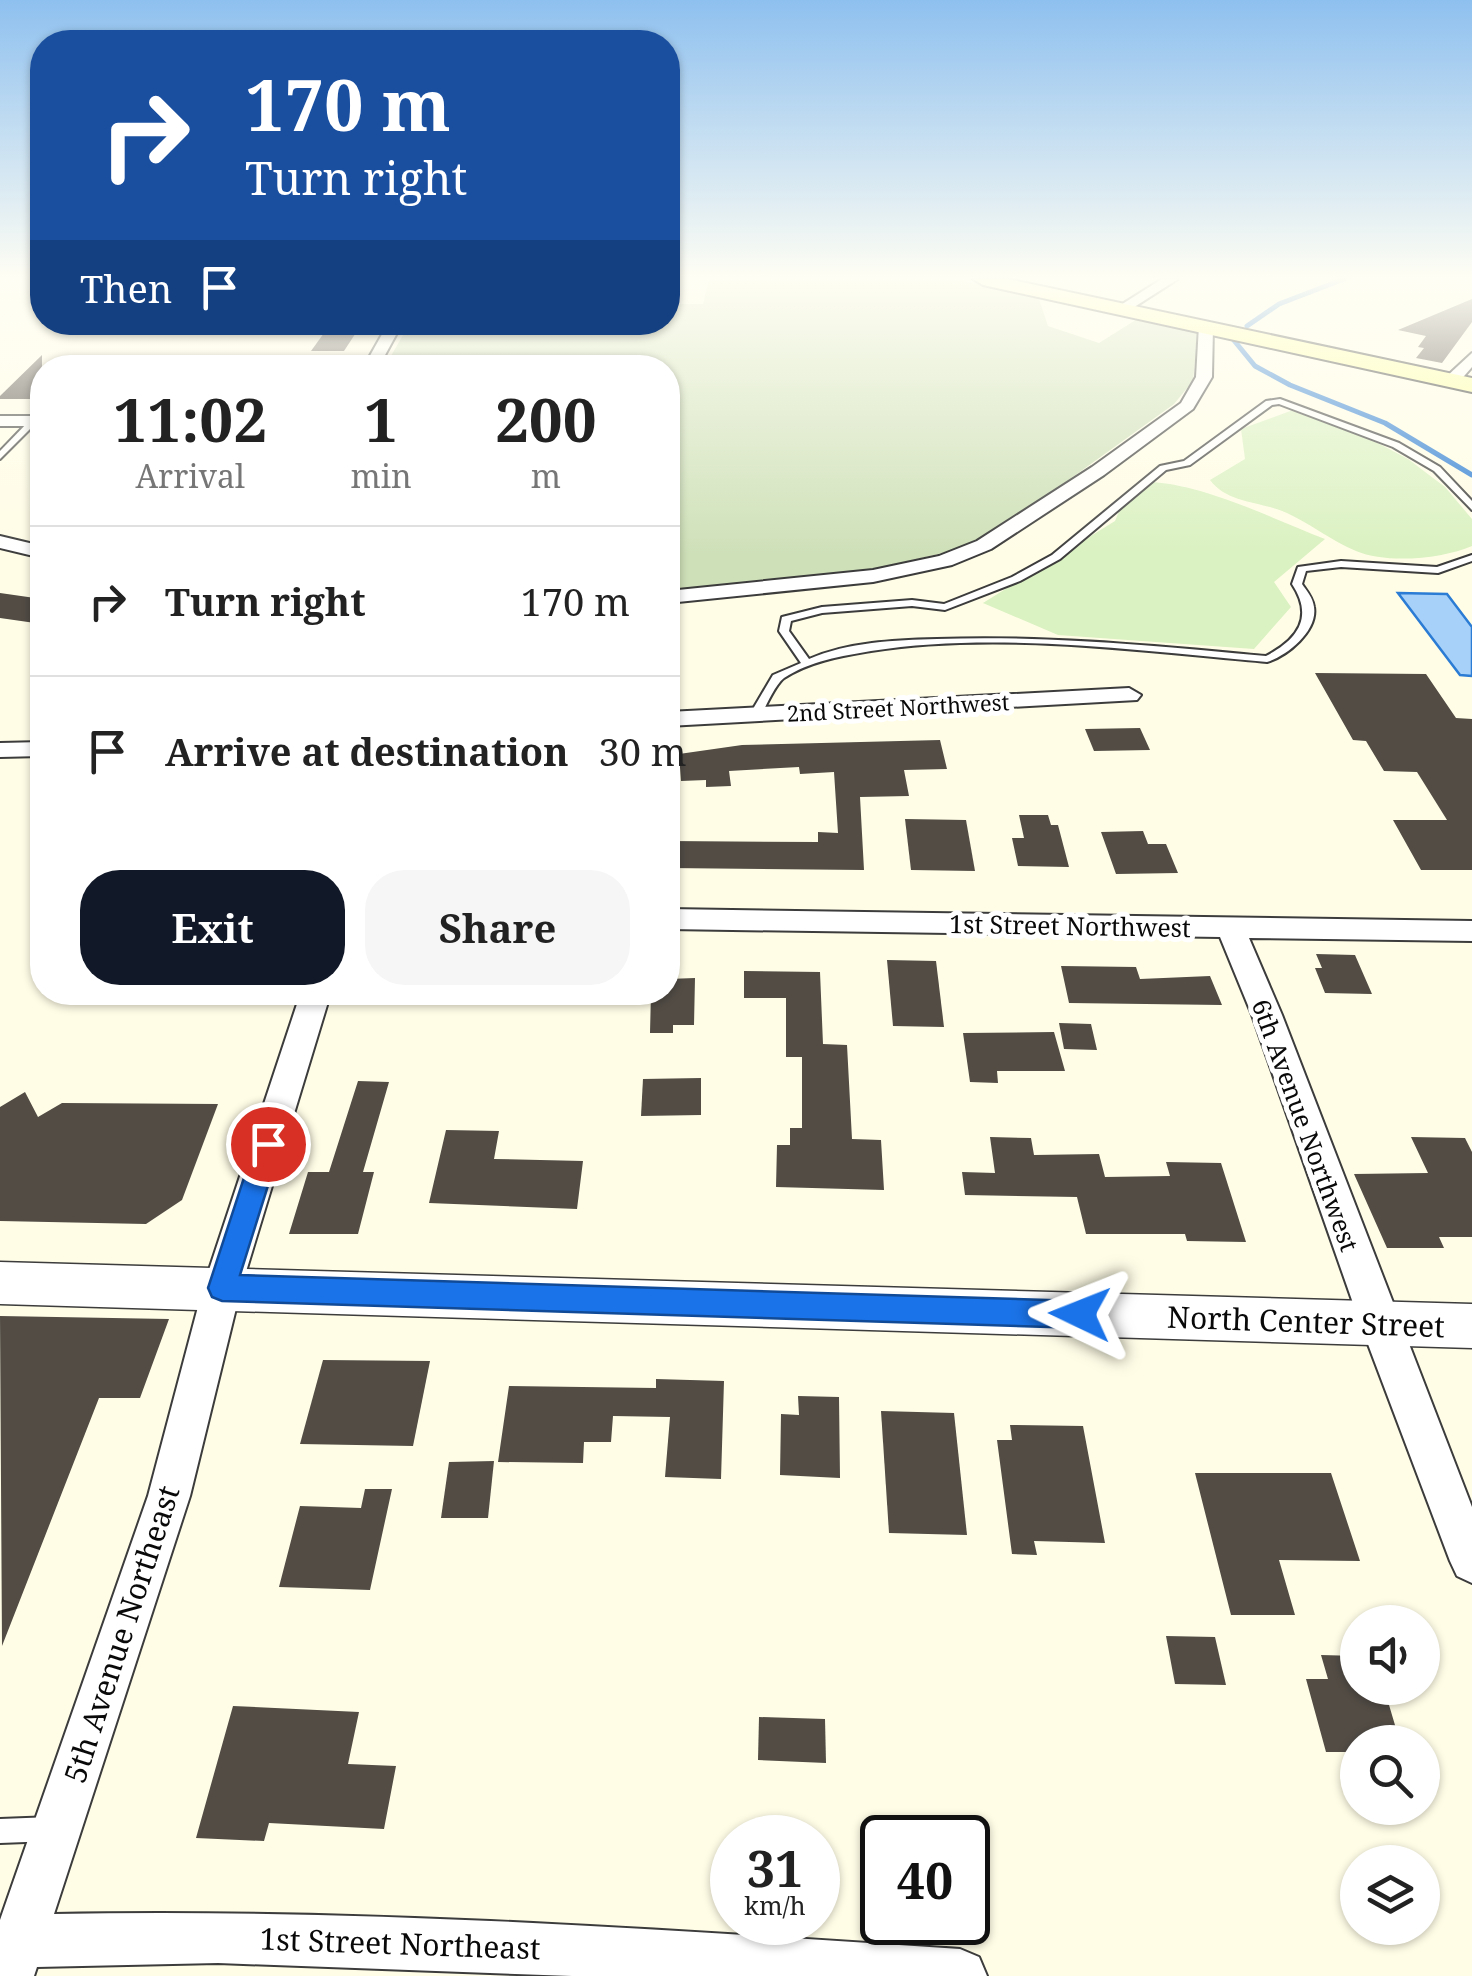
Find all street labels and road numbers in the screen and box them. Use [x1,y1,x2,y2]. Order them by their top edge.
street label: 2nd Street Northwest [786,686,1010,728]
street label: 1st Street Northwest [949,906,1191,944]
street label: 6th Avenue Northwest [1245,994,1368,1256]
street label: North Center Street [1166,1296,1446,1346]
street label: 5th Avenue Northeast [54,1480,188,1788]
street label: 1st Street Northeast [259,1918,541,1968]

